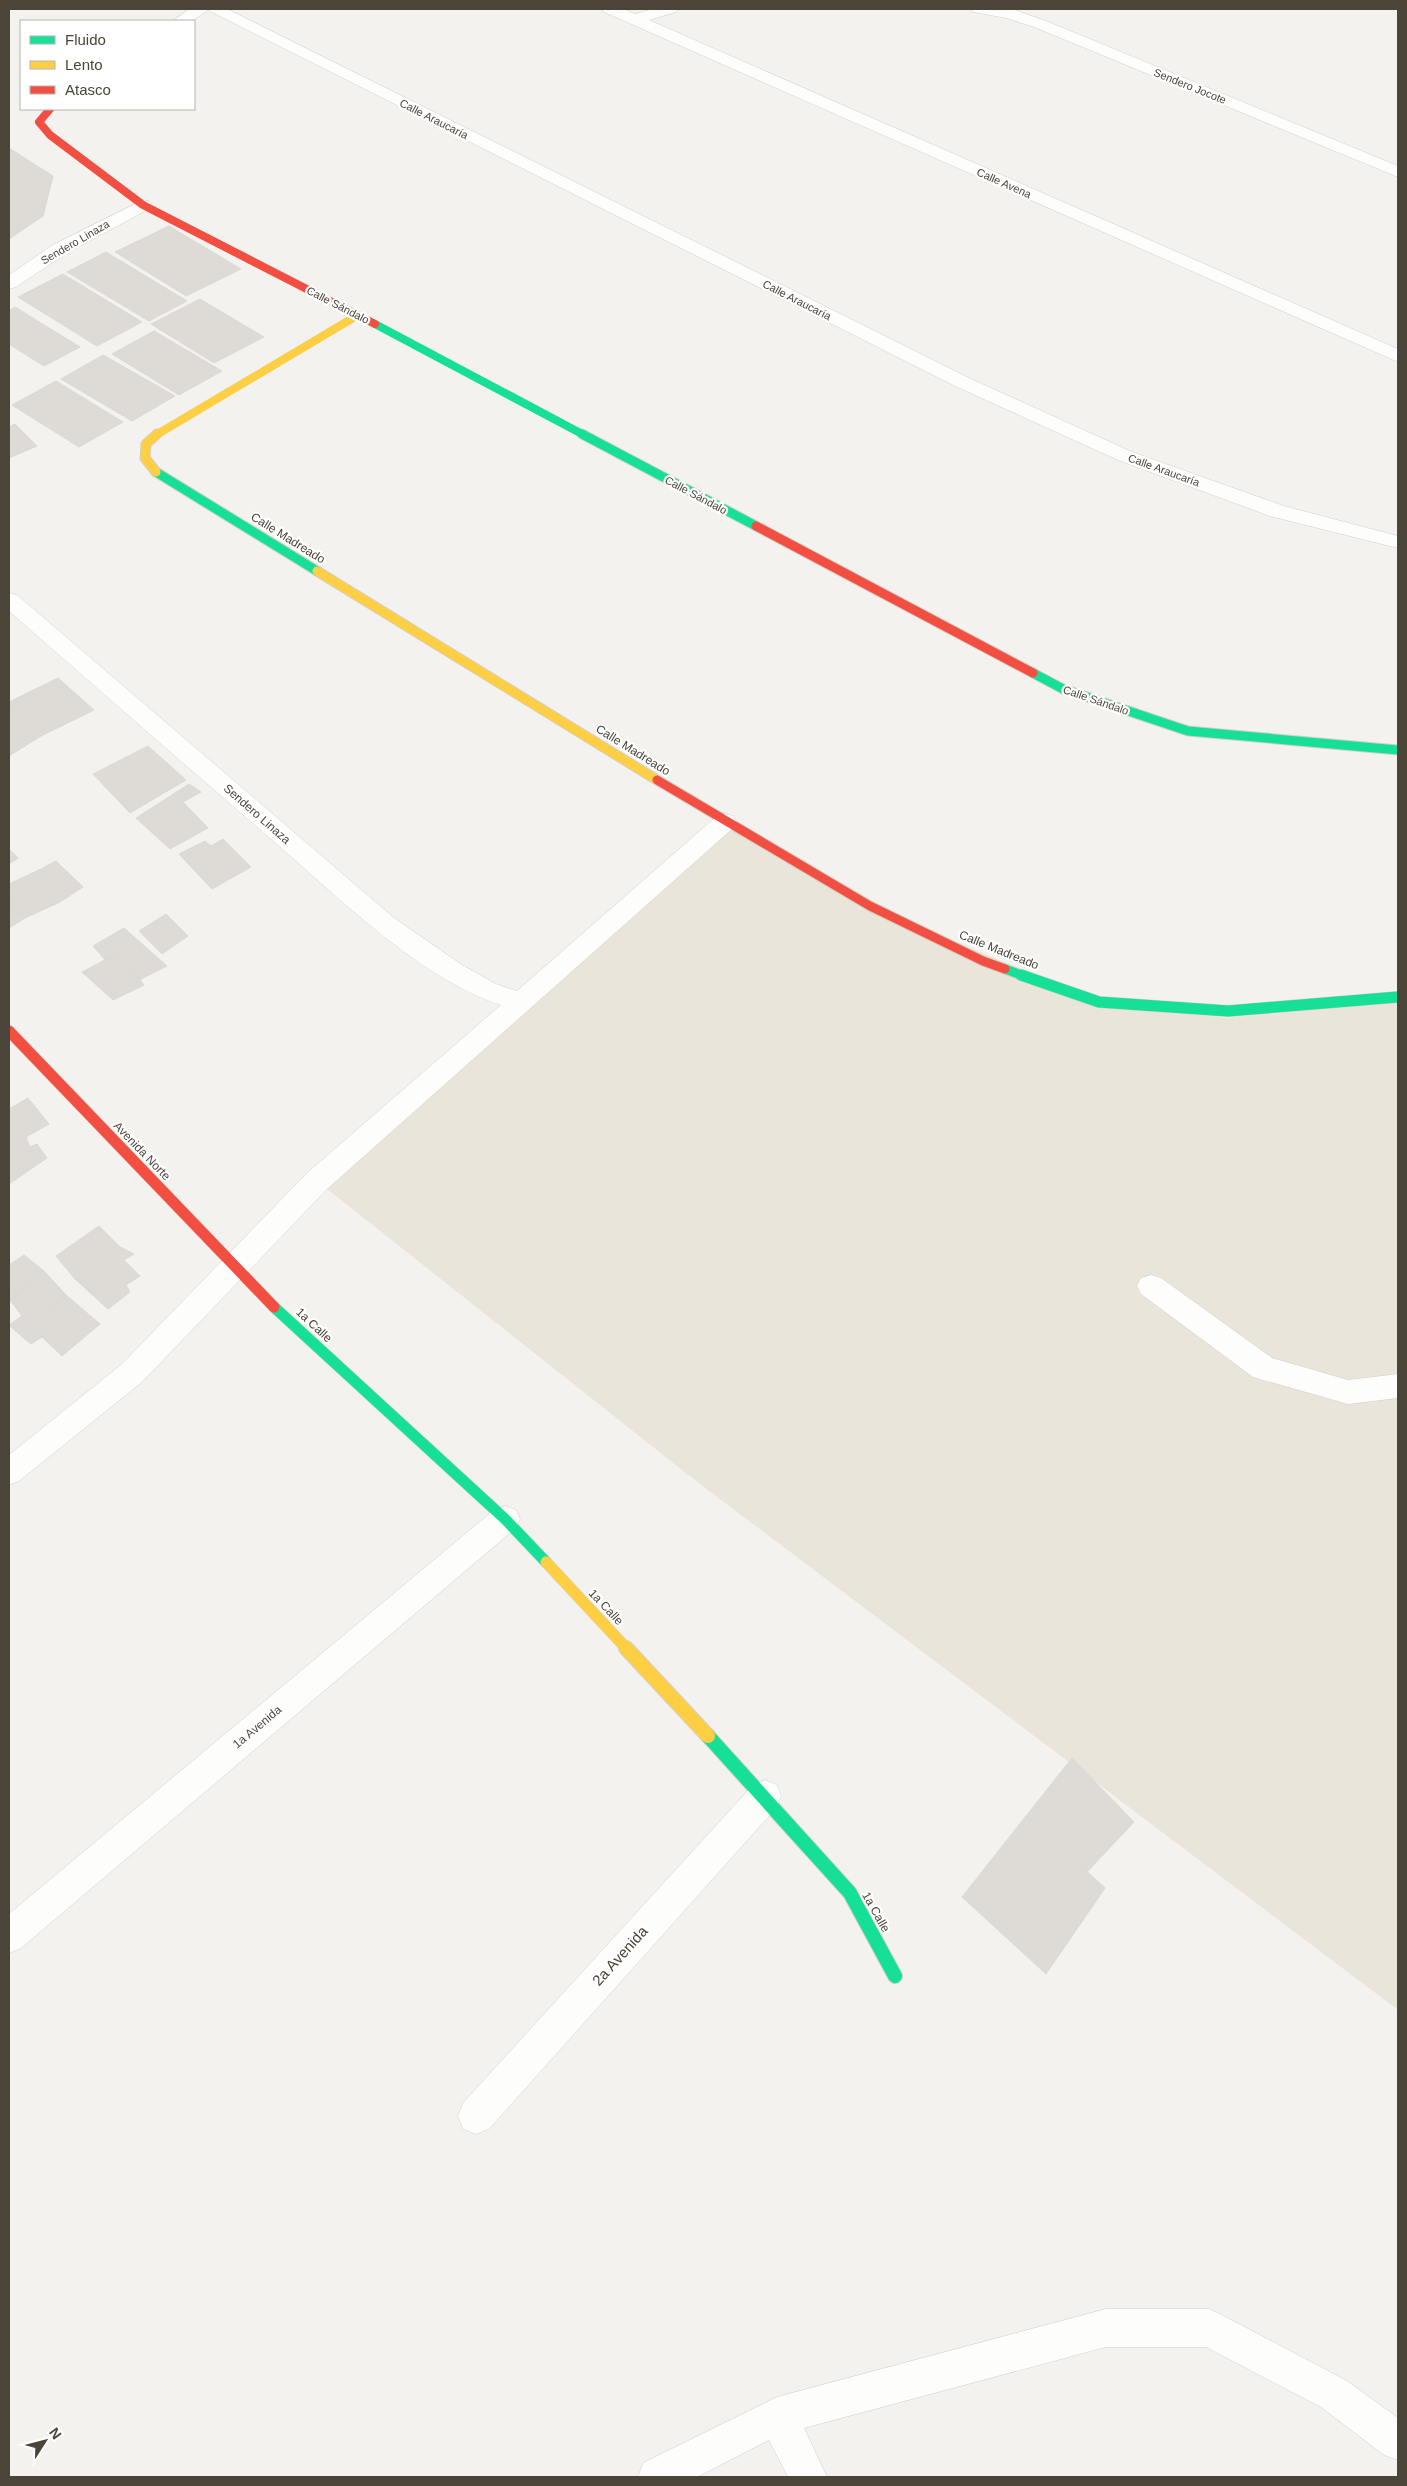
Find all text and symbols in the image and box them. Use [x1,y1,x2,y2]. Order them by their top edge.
legend [20,20,195,110]
text: Fluido [65,31,106,48]
text: Lento [65,56,103,73]
street label: Sendero Jocote [1152,66,1228,106]
text: Atasco [65,81,111,98]
street label: Calle Araucaría [398,97,471,142]
street label: Calle Avena [975,166,1034,201]
street label: Sendero Linaza [39,217,112,266]
street label: Calle Araucaría [761,278,834,323]
street label: Calle Sándalo [305,284,371,326]
street label: Calle Araucaría [1127,451,1202,489]
street label: Calle Sándalo [663,474,729,516]
street label: Calle Madreado [248,510,328,567]
street label: Calle Sándalo [1062,683,1130,717]
street label: Calle Madreado [593,722,673,779]
street label: Sendero Linaza [221,781,294,847]
street label: Calle Madreado [957,928,1041,972]
street label: Avenida Norte [111,1119,174,1183]
street label: 1a Calle [293,1305,335,1345]
street label: 1a Calle [586,1586,626,1628]
street label: 1a Avenida [230,1702,284,1751]
street label: 1a Calle [859,1889,893,1935]
street label: 2a Avenida [589,1922,651,1989]
north arrow [20,2416,70,2466]
text: N [46,2425,65,2442]

